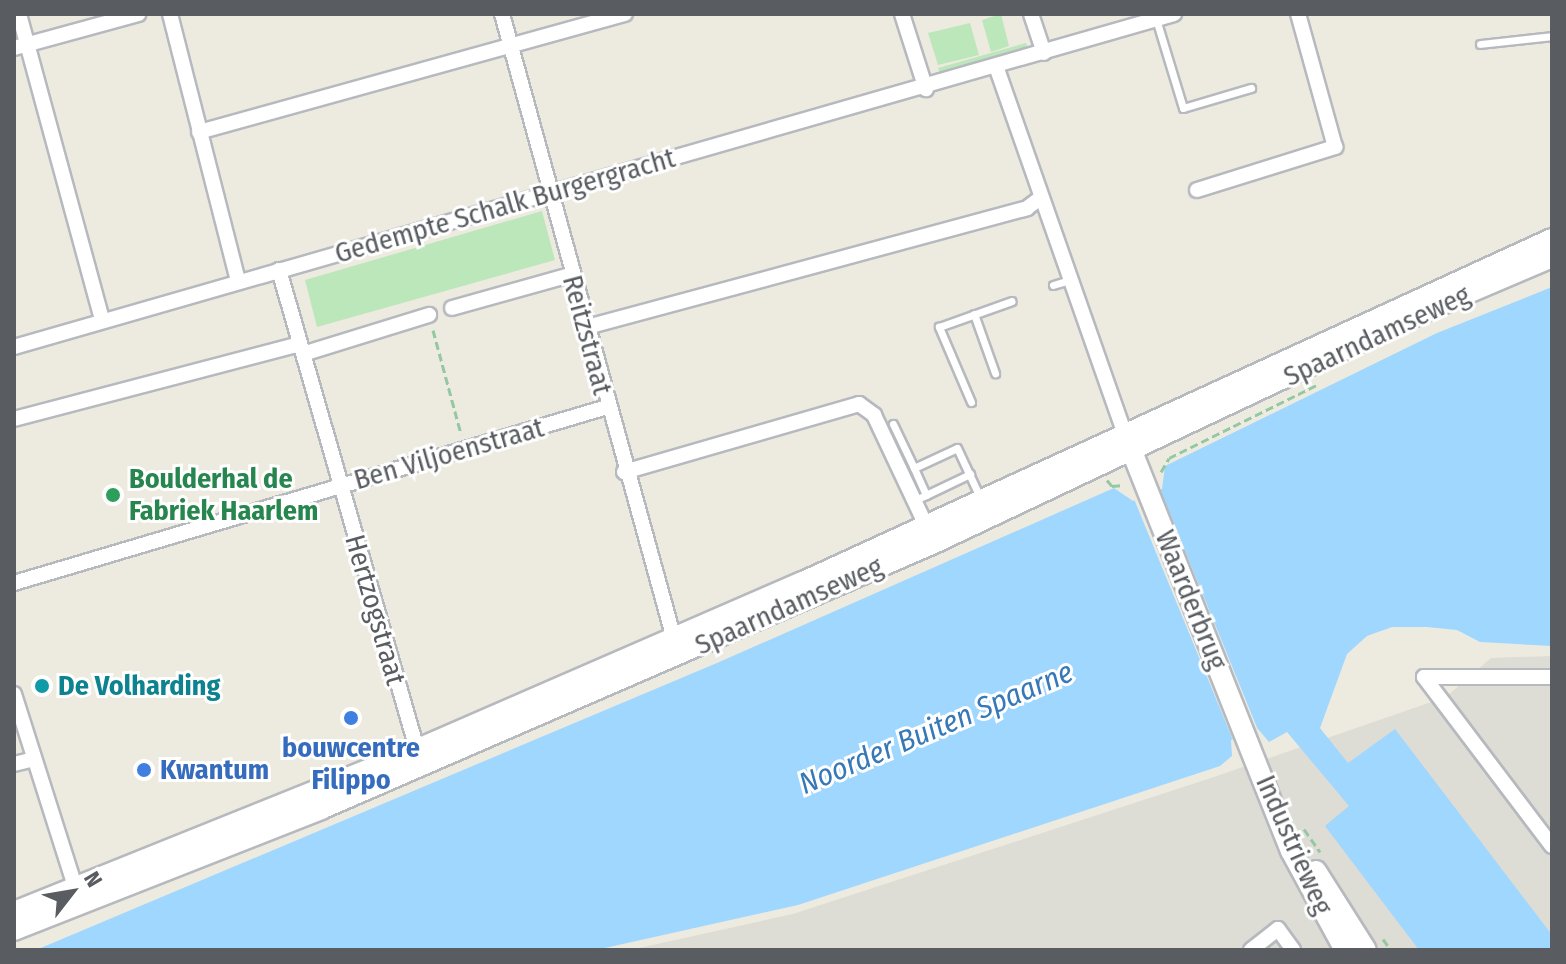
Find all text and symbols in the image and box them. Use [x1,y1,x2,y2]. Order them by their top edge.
street label: Gedempte Schalk Burgergracht [331,141,679,271]
street label: Reitzstraat [555,272,619,398]
street label: Spaarndamseweg [1278,278,1476,394]
street label: Ben Viljoenstraat [350,411,548,497]
place label: Boulderhal de Fabriek Haarlem [129,462,318,528]
marker: Boulderhal de Fabriek Haarlem [104,486,122,504]
street label: Waarderbrug [1148,525,1234,675]
street label: Hertzogstraat [338,531,412,689]
street label: Spaarndamseweg [690,550,888,662]
water label: Noorder Buiten Spaarne [794,654,1078,802]
place label: De Volharding [58,669,220,703]
marker: De Volharding [33,677,51,695]
marker: bouwcentre Filippo [342,709,360,727]
place label: bouwcentre Filippo [282,731,420,797]
place label: Kwantum [160,753,269,787]
marker: Kwantum [135,761,153,779]
street label: Industrieweg [1248,770,1340,920]
north arrow [32,852,112,932]
text: N [78,867,108,892]

